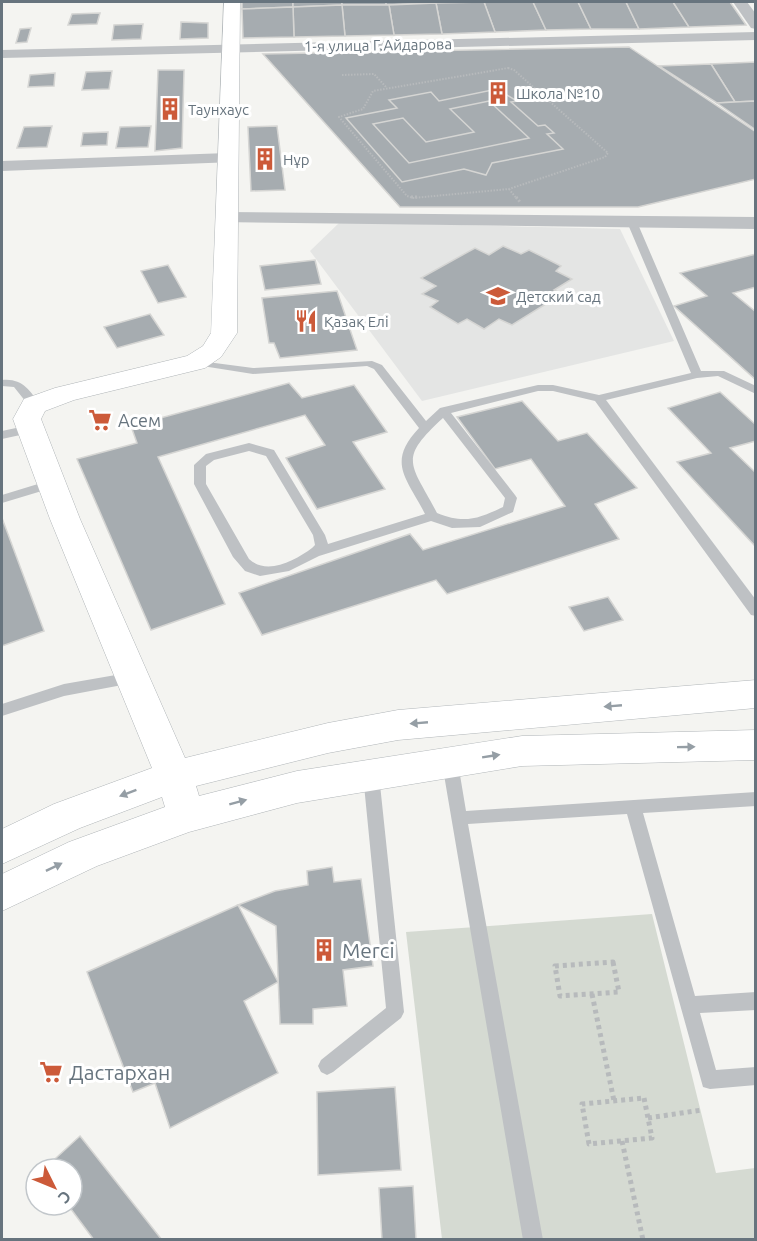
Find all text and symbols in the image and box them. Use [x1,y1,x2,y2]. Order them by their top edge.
street label: 1-я улица Г.Айдарова [304,35,452,55]
building icon: Школа №10 [485,80,511,106]
place label: Школа №10 [516,85,600,102]
building icon: Таунхаус [157,96,183,122]
place label: Таунхаус [188,101,249,118]
building icon: Нұр [252,146,278,172]
place label: Нұр [283,151,310,168]
school or university icon: Детский сад [485,283,511,309]
place label: Детский сад [516,288,601,305]
restaurant icon: Қазақ Елі [293,308,319,334]
place label: Қазақ Елі [324,313,389,330]
supermarket icon: Асем [87,407,113,433]
place label: Асем [118,410,161,430]
one-way arrow [604,701,623,711]
one-way arrow [410,718,429,728]
one-way arrow [676,742,695,752]
one-way arrow [482,752,501,761]
one-way arrow [119,789,137,798]
one-way arrow [229,797,247,807]
one-way arrow [46,863,63,872]
building icon: Merci [311,937,337,963]
place label: Merci [342,938,395,962]
supermarket icon: Дастархан [38,1059,64,1085]
place label: Дастархан [69,1060,170,1084]
north arrow [24,1157,84,1217]
text: С [55,1187,75,1207]

